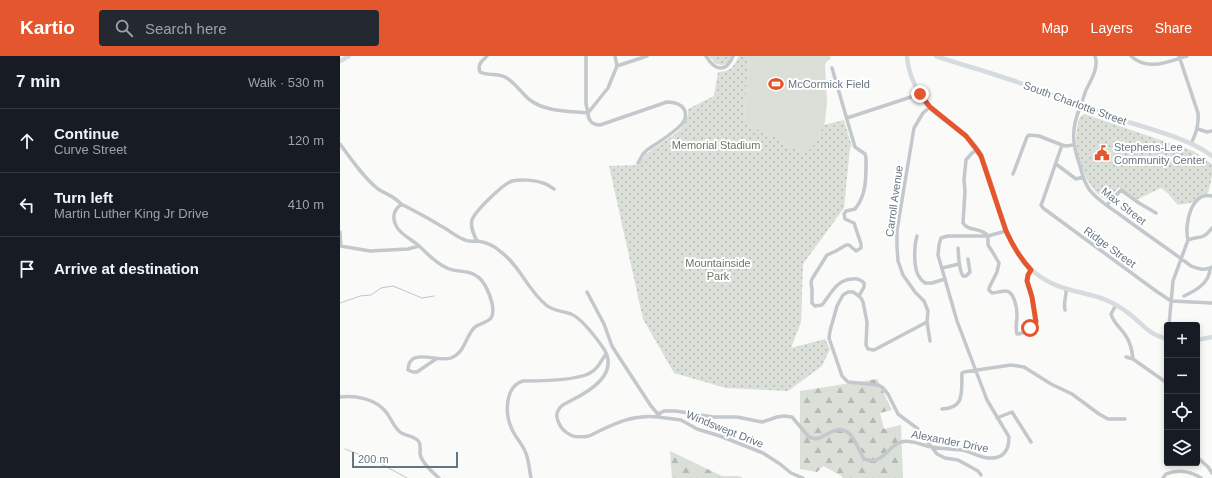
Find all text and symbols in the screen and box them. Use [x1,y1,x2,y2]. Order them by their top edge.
search box [99,10,379,46]
text: Kartio [20,17,75,38]
icon: search [113,17,135,39]
text: Search here [145,20,227,37]
text: Map [1041,20,1069,36]
text: Layers [1091,20,1133,36]
text: Share [1155,20,1192,36]
text: 7 min [16,72,60,91]
text: Walk · 530 m [248,75,324,90]
sports icon: McCormick Field [767,75,785,93]
place label: McCormick Field [788,78,870,90]
street label: South Charlotte Street [1022,79,1128,127]
route end [911,85,929,103]
text: Continue [54,125,119,142]
icon: ahead [16,130,38,152]
text: 120 m [288,133,324,148]
park label: Memorial Stadium [672,139,760,151]
place label: Stephens-Lee Community Center [1114,141,1206,166]
text: Curve Street [54,142,127,157]
public building icon: Stephens-Lee Community Center [1093,144,1111,162]
street label: Carroll Avenue [883,165,905,237]
street label: Max Street [1099,185,1149,227]
text: Turn left [54,189,113,206]
icon: left [16,194,38,216]
text: 410 m [288,197,324,212]
text: Martin Luther King Jr Drive [54,206,209,221]
street label: Ridge Street [1082,224,1138,270]
park label: Mountainside Park [685,257,751,282]
icon: arrive [16,258,38,280]
text: Arrive at destination [54,260,199,277]
route start [1021,319,1039,337]
map controls [1164,322,1200,466]
button: + [1164,322,1200,358]
button: − [1164,358,1200,394]
button: locate [1164,394,1200,430]
street label: Windswept Drive [684,408,766,450]
street label: Alexander Drive [910,428,990,454]
button: layers [1164,430,1200,466]
scale bar [352,450,458,469]
text: 200 m [358,453,389,465]

